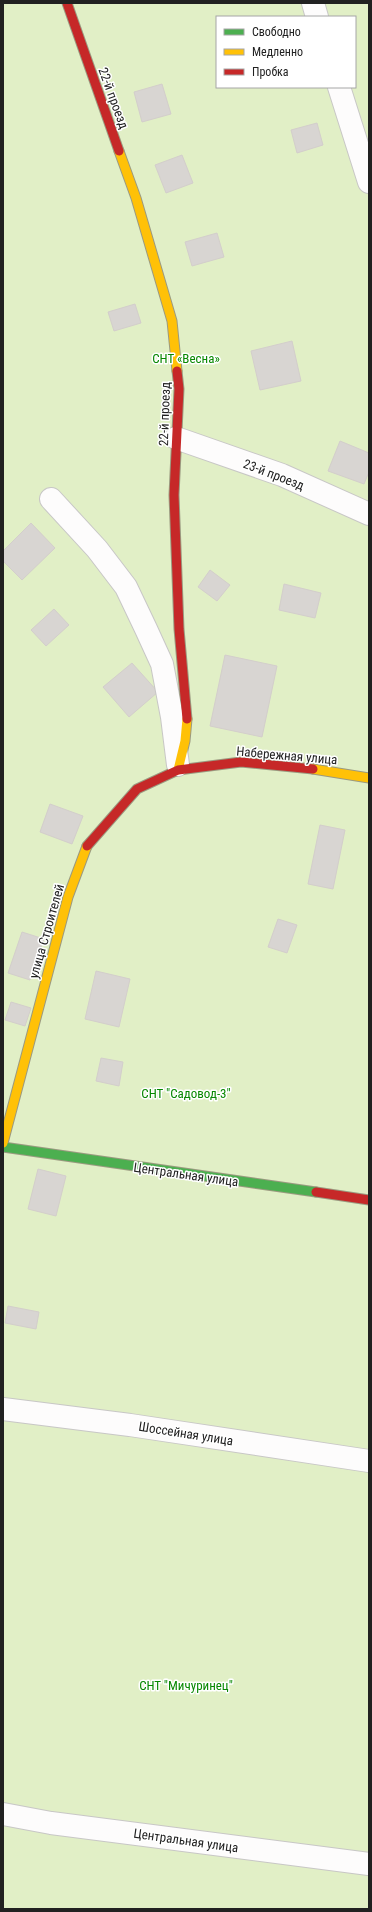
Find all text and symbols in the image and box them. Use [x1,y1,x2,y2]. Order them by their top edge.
legend [216,16,356,88]
text: Свободно [252,25,301,39]
text: Медленно [252,45,303,59]
street label: 22-й проезд [96,65,132,131]
text: Пробка [252,65,289,79]
park label: СНТ «Весна» [152,351,220,366]
street label: 22-й проезд [156,382,173,446]
street label: 23-й проезд [241,456,306,493]
street label: Набережная улица [236,744,338,767]
street label: улица Строителей [26,882,67,980]
park label: СНТ "Садовод-3" [141,1086,231,1101]
street label: Центральная улица [133,1160,239,1189]
street label: Шоссейная улица [138,1419,234,1448]
park label: СНТ "Мичуринец" [139,1678,233,1693]
street label: Центральная улица [133,1826,239,1855]

